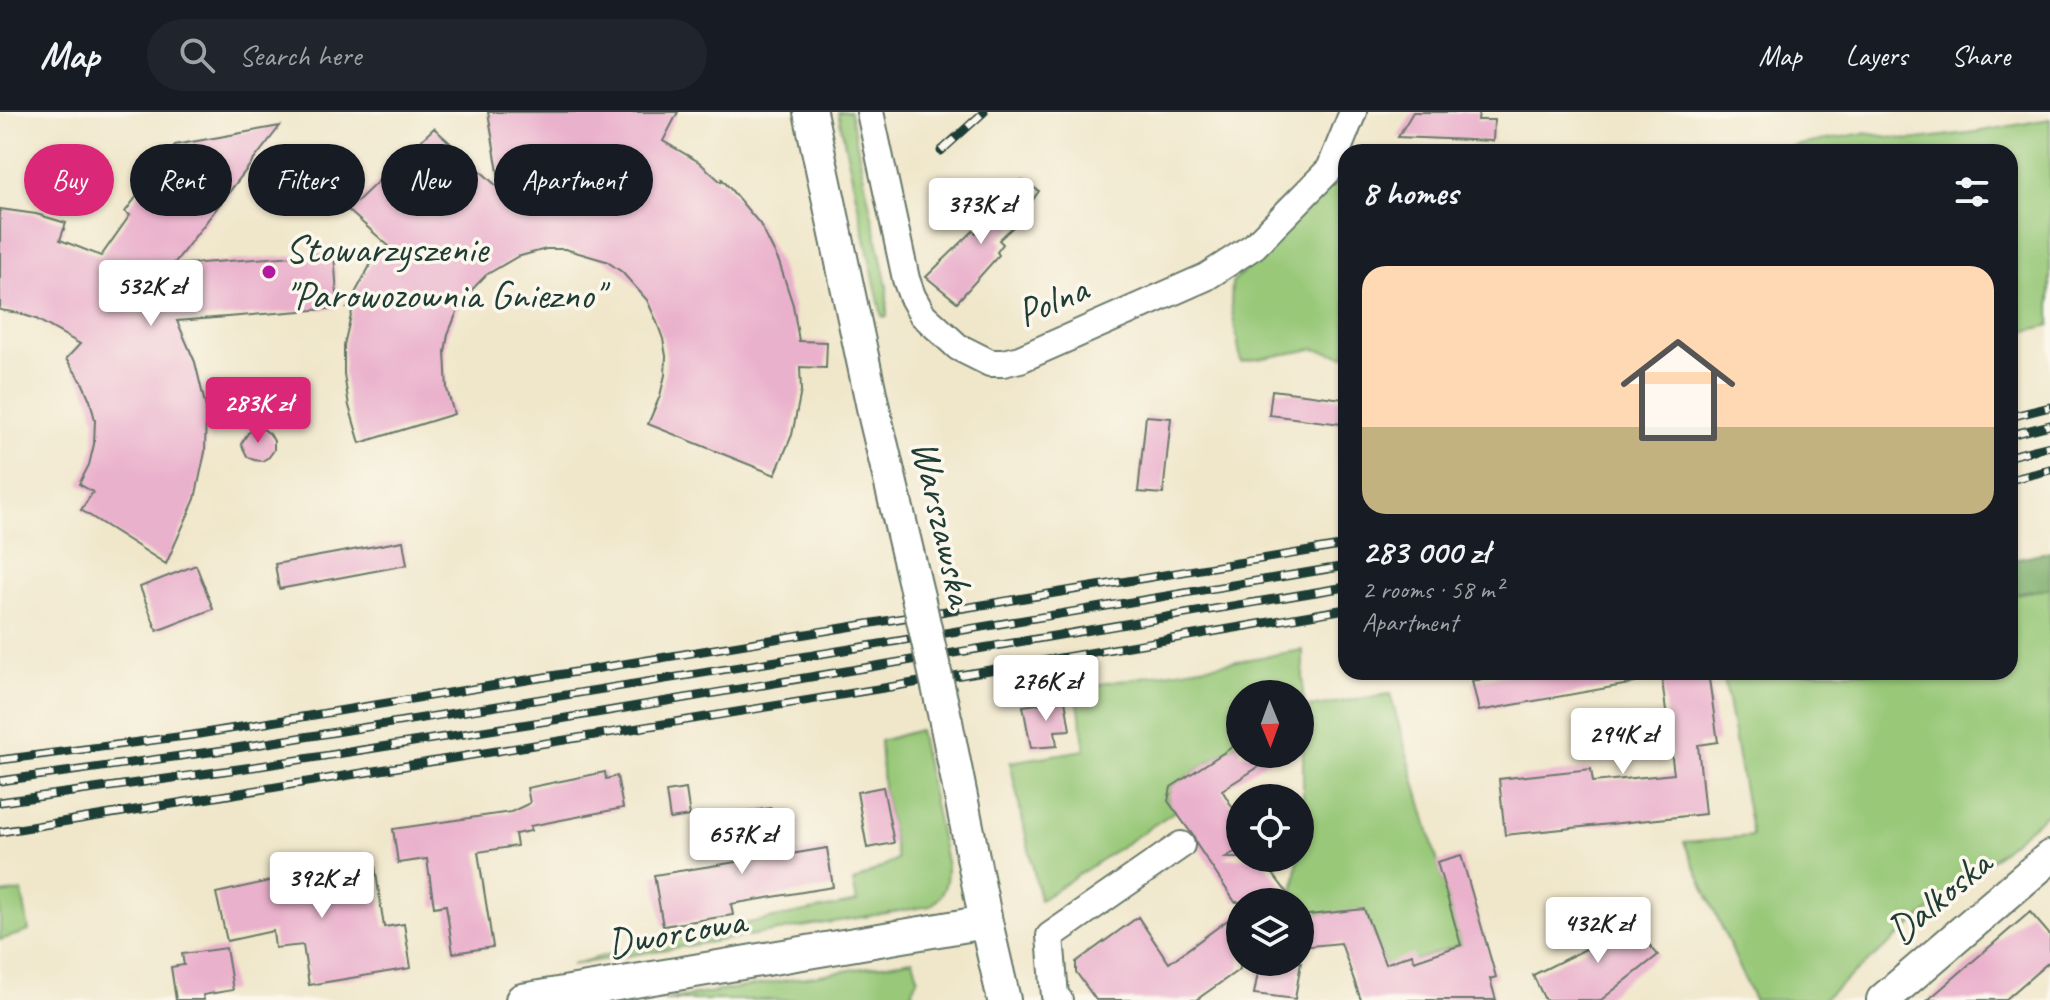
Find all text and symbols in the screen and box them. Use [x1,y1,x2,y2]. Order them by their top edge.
search box [147,19,707,91]
text: Map [40,32,99,79]
icon: search [175,33,219,77]
text: Search here [239,36,361,74]
text: Map [1759,38,1802,73]
text: Layers [1846,38,1907,73]
text: Share [1951,38,2010,73]
chip: Buy [24,144,114,216]
chip: Rent [130,144,232,216]
chip: Filters [248,144,365,216]
chip: New [381,144,478,216]
chip: Apartment [494,144,653,216]
icon: filters [1950,170,1994,214]
text: 8 homes [1362,171,1458,214]
pin: 373K zł [907,178,1055,246]
text: 373K zł [947,187,1015,220]
place label: Stowarzyszenie "Parowozownia Gniezno" [285,224,610,320]
pin: 532K zł [77,260,225,328]
marker: Stowarzyszenie "Parowozownia Gniezno" [260,263,278,281]
street label: Polna [1009,263,1098,338]
text: 532K zł [117,269,185,302]
icon: home [1606,318,1750,462]
pin: 283K zł [184,377,332,445]
text: 283K zł [224,386,292,419]
street label: Warszawska [900,435,987,614]
text: 283 000 zł [1362,530,1489,573]
text: 2 rooms · 58 m² [1362,573,1503,606]
text: Apartment [1362,606,1458,639]
pin: 276K zł [972,655,1120,723]
text: 276K zł [1011,664,1081,697]
north arrow [1226,680,1314,768]
map controls [1226,680,1314,976]
pin: 294K zł [1549,708,1697,776]
text: 294K zł [1589,717,1657,750]
button: locate [1226,784,1314,872]
pin: 657K zł [668,808,816,876]
text: 657K zł [708,817,776,850]
street label: Dalkoska [1877,837,2004,955]
pin: 392K zł [248,852,396,920]
text: 392K zł [288,861,356,894]
button: layers [1226,888,1314,976]
street label: Dworcowa [603,895,752,969]
pin: 432K zł [1524,897,1672,965]
text: 432K zł [1564,906,1632,939]

